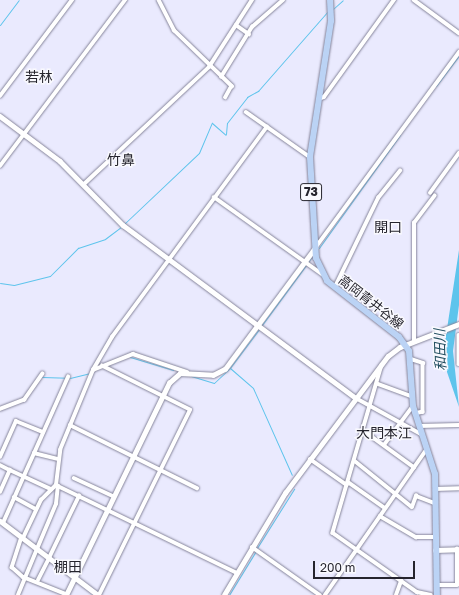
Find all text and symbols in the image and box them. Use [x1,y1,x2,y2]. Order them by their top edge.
district label: 若林 [25,69,53,85]
district label: 竹鼻 [107,152,135,168]
road number: 73 [300,182,322,202]
district label: 開口 [374,219,402,235]
street label: 高岡青井谷線 [335,272,407,332]
water label: 和田川 [431,329,449,371]
district label: 大門本江 [356,425,412,441]
scale bar [315,553,417,579]
district label: 棚田 [54,559,82,575]
text: 200 m [320,560,355,575]

